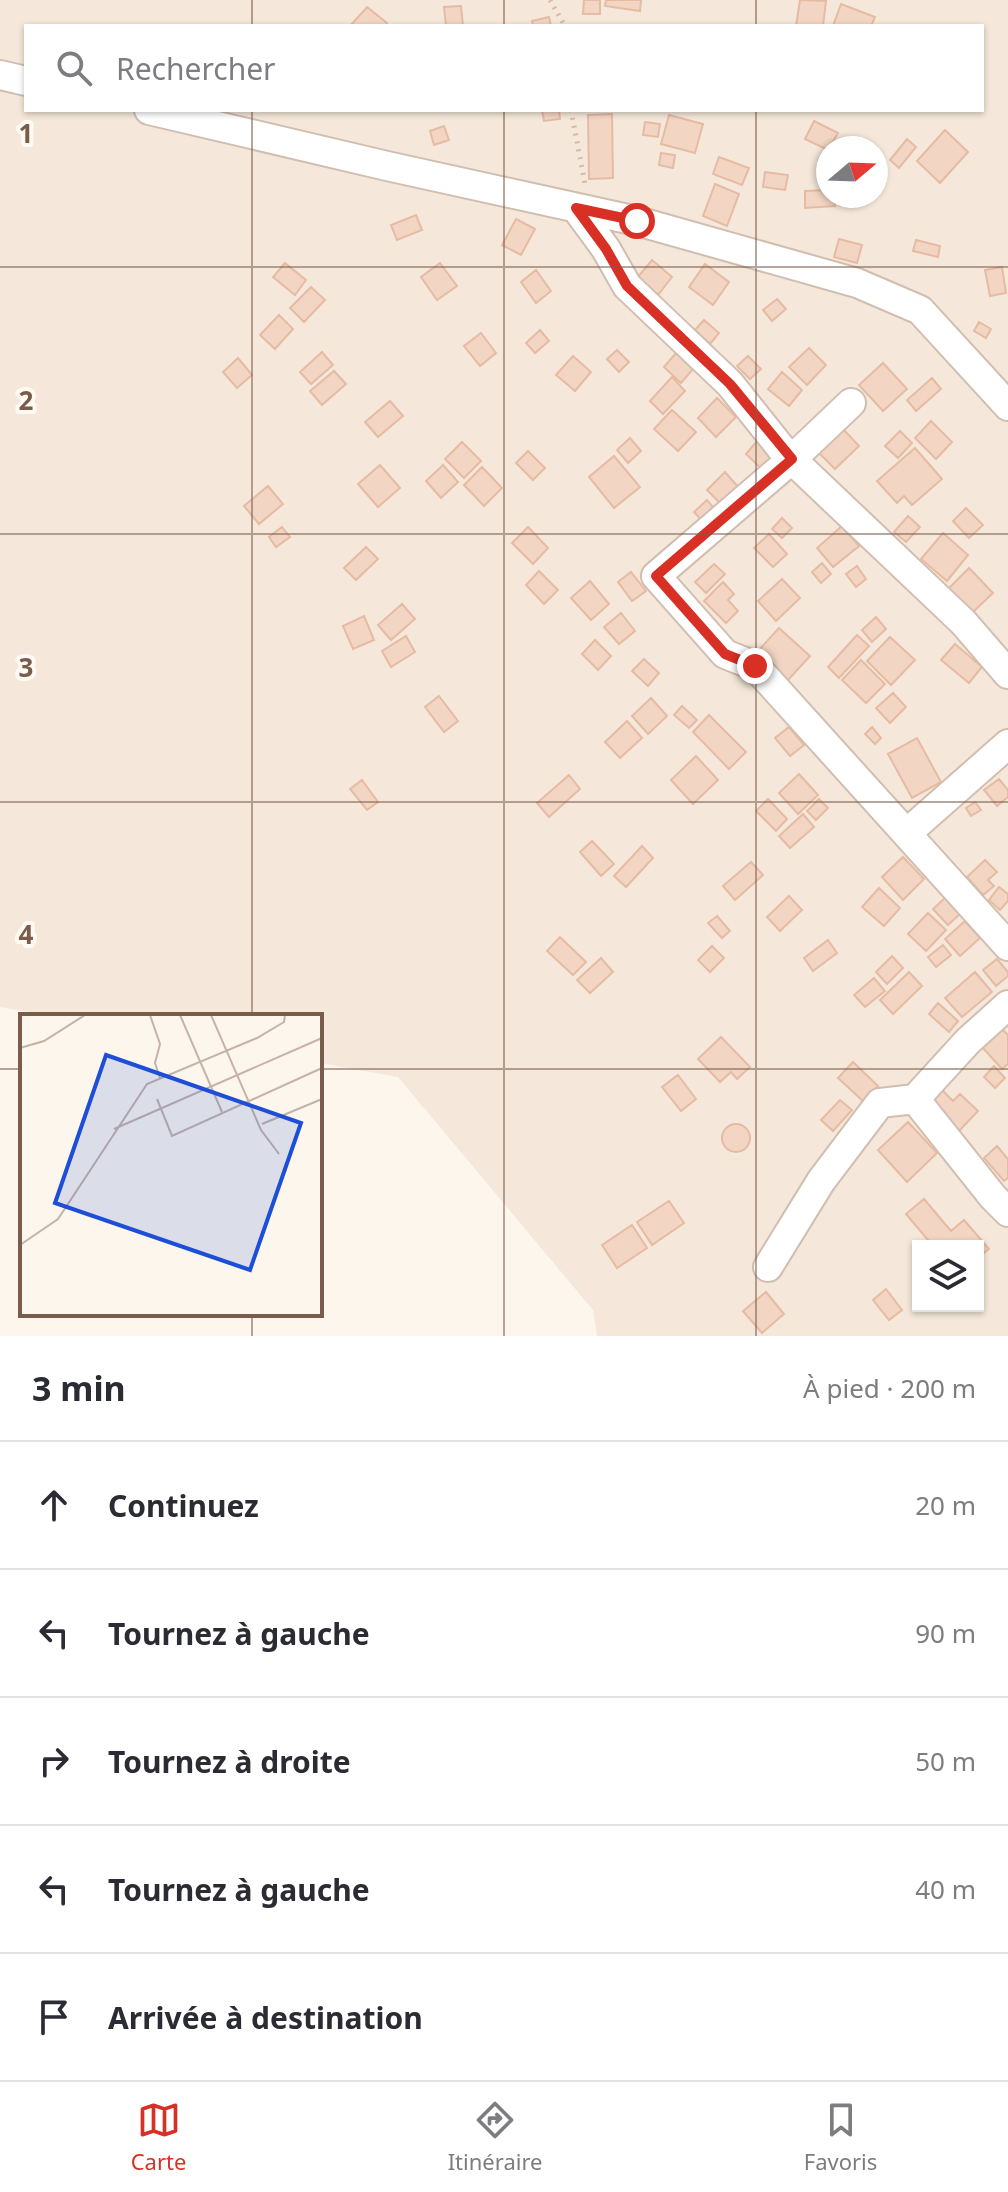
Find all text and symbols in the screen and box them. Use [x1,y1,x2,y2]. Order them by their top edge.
search box [24,24,984,112]
icon: search [52,46,96,90]
text: Rechercher [116,48,275,89]
text: 1 [19,115,33,151]
north arrow [816,136,888,208]
route start [619,203,655,239]
text: 2 [19,382,34,418]
route end [737,648,773,684]
text: 3 [19,649,33,685]
text: 4 [19,916,34,952]
inset map [20,1014,322,1316]
map controls [912,1240,984,1312]
button: layers [912,1240,984,1312]
text: 3 min [32,1365,126,1411]
text: À pied · 200 m [803,1370,976,1406]
icon: ahead [32,1483,76,1527]
text: Continuez [108,1485,259,1526]
text: 20 m [915,1487,976,1523]
icon: left [32,1611,76,1655]
text: Tournez à gauche [108,1613,370,1654]
text: 90 m [915,1615,976,1651]
icon: right [32,1739,76,1783]
text: Tournez à droite [108,1741,351,1782]
text: 50 m [915,1743,976,1779]
icon: left [32,1867,76,1911]
text: Tournez à gauche [108,1869,370,1910]
text: 40 m [915,1871,976,1907]
icon: arrive [32,1995,76,2039]
text: Arrivée à destination [108,1997,423,2038]
tab: Carte [131,2098,186,2176]
tab: Itinéraire [448,2098,542,2176]
tab: Favoris [804,2098,877,2176]

